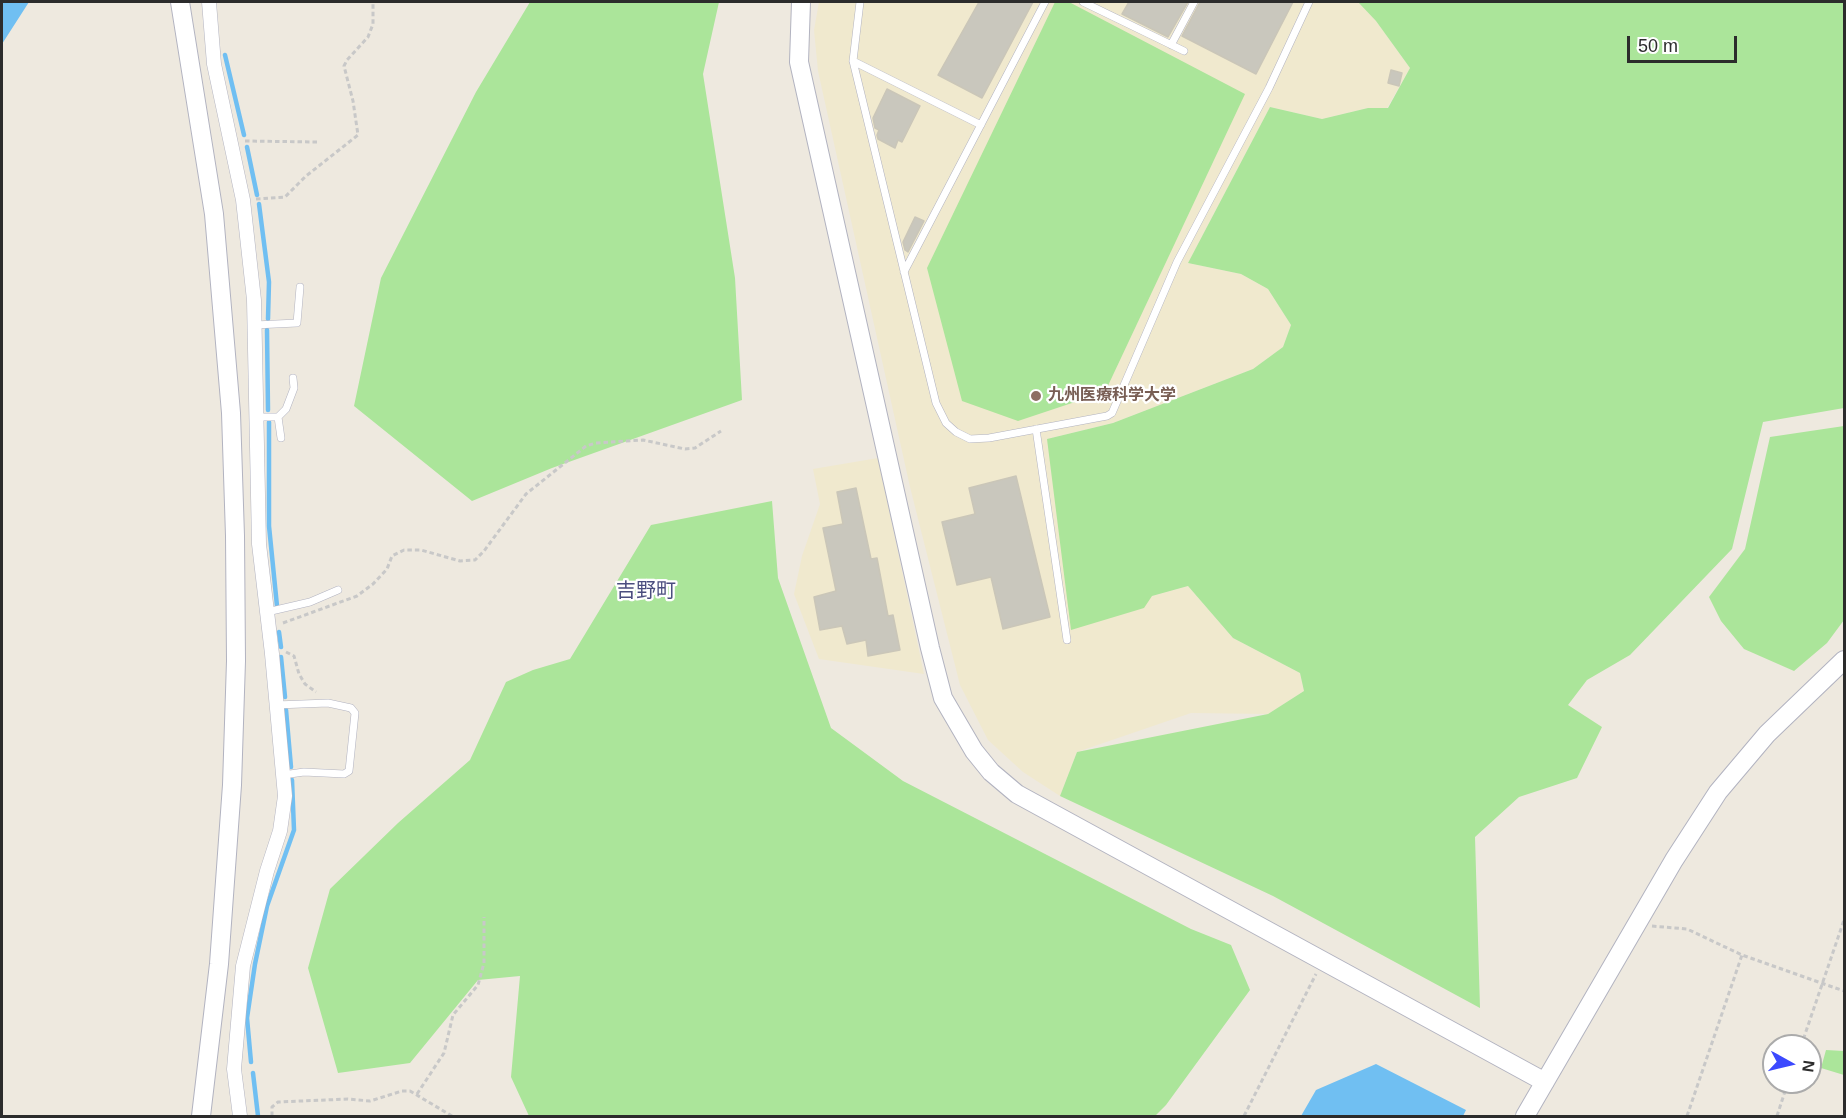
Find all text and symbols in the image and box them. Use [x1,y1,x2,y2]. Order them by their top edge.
scale bar [1630,24,1740,62]
text: 50 m [1638,36,1678,56]
place label: 九州医療科学大学 [1048,386,1176,406]
marker: 九州医療科学大学 [1029,389,1043,403]
district label: 吉野町 [616,579,676,603]
north arrow [1762,1034,1822,1094]
text: N [1799,1059,1818,1073]

